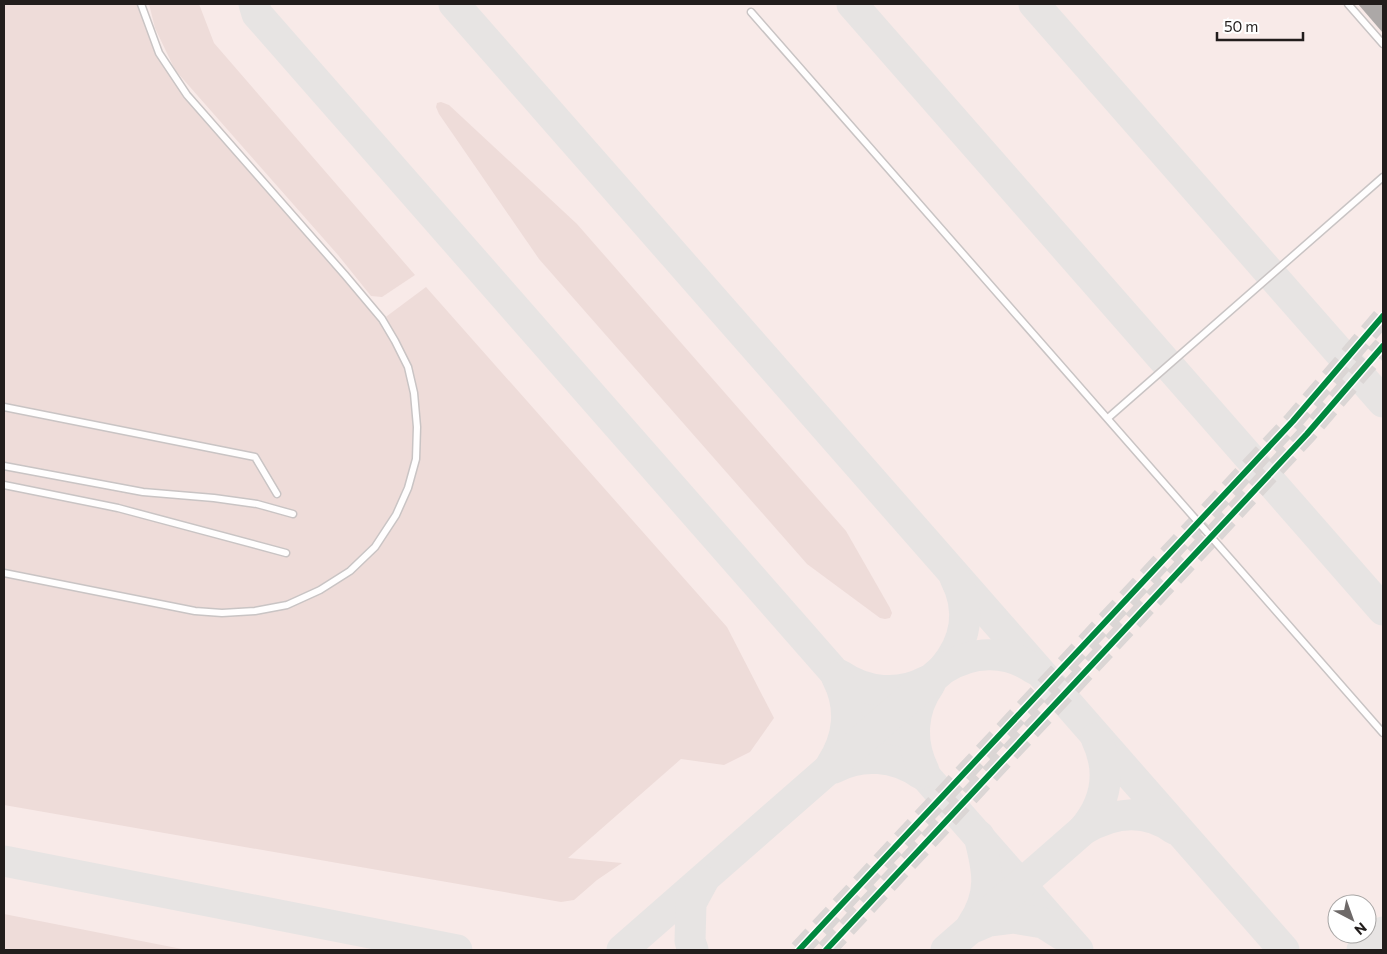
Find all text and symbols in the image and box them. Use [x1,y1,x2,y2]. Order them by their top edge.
scale bar [1217,10,1303,42]
text: 50 m [1224,17,1258,35]
north arrow [1327,894,1377,944]
text: N [1351,919,1370,939]

